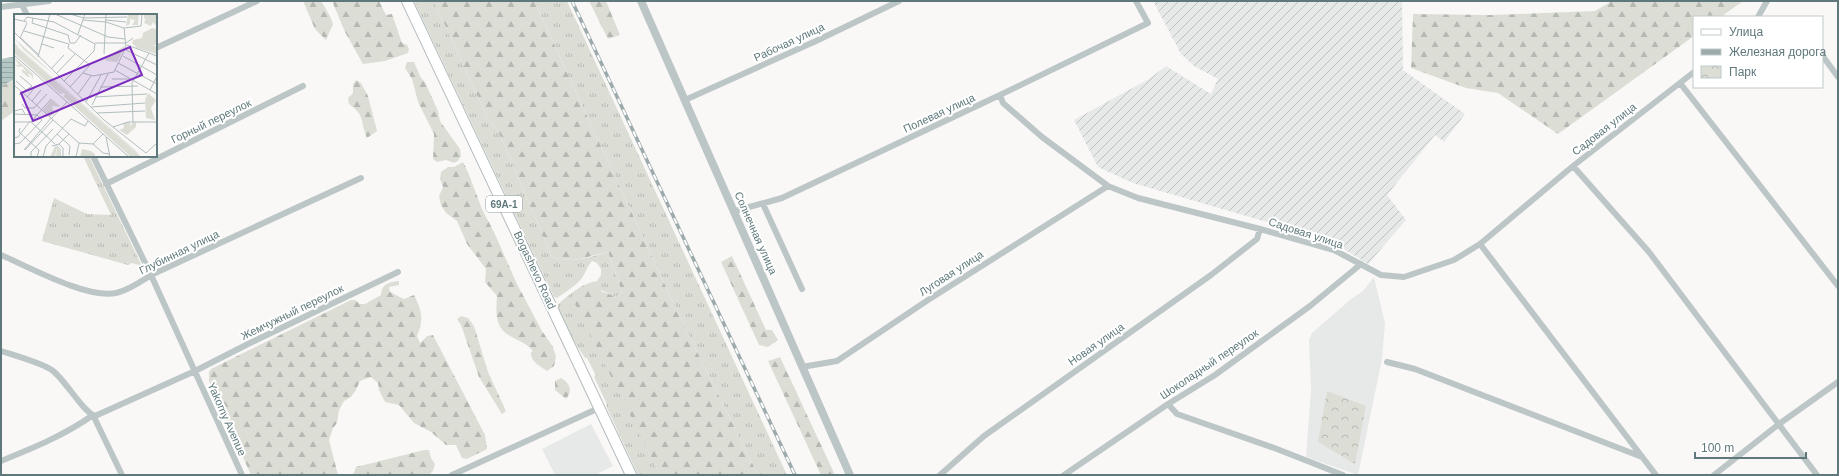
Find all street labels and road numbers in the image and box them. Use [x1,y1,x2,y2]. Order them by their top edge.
street label: Рабочая улица [752,20,827,64]
street label: Полевая улица [901,91,977,135]
street label: Горный переулок [169,96,253,146]
street label: Садовая улица [1570,100,1639,158]
street label: Солнечная улица [732,190,780,277]
road number: 69А-1 [486,196,522,212]
street label: Садовая улица [1267,215,1346,251]
street label: Глубинная улица [137,227,222,277]
street label: Bogashevo Road [512,229,558,311]
street label: Луговая улица [917,247,986,298]
street label: Жемчужный переулок [239,282,345,342]
street label: Новая улица [1066,320,1127,368]
street label: Шоколадный переулок [1158,326,1261,401]
street label: Yakorny Avenue [205,380,249,458]

